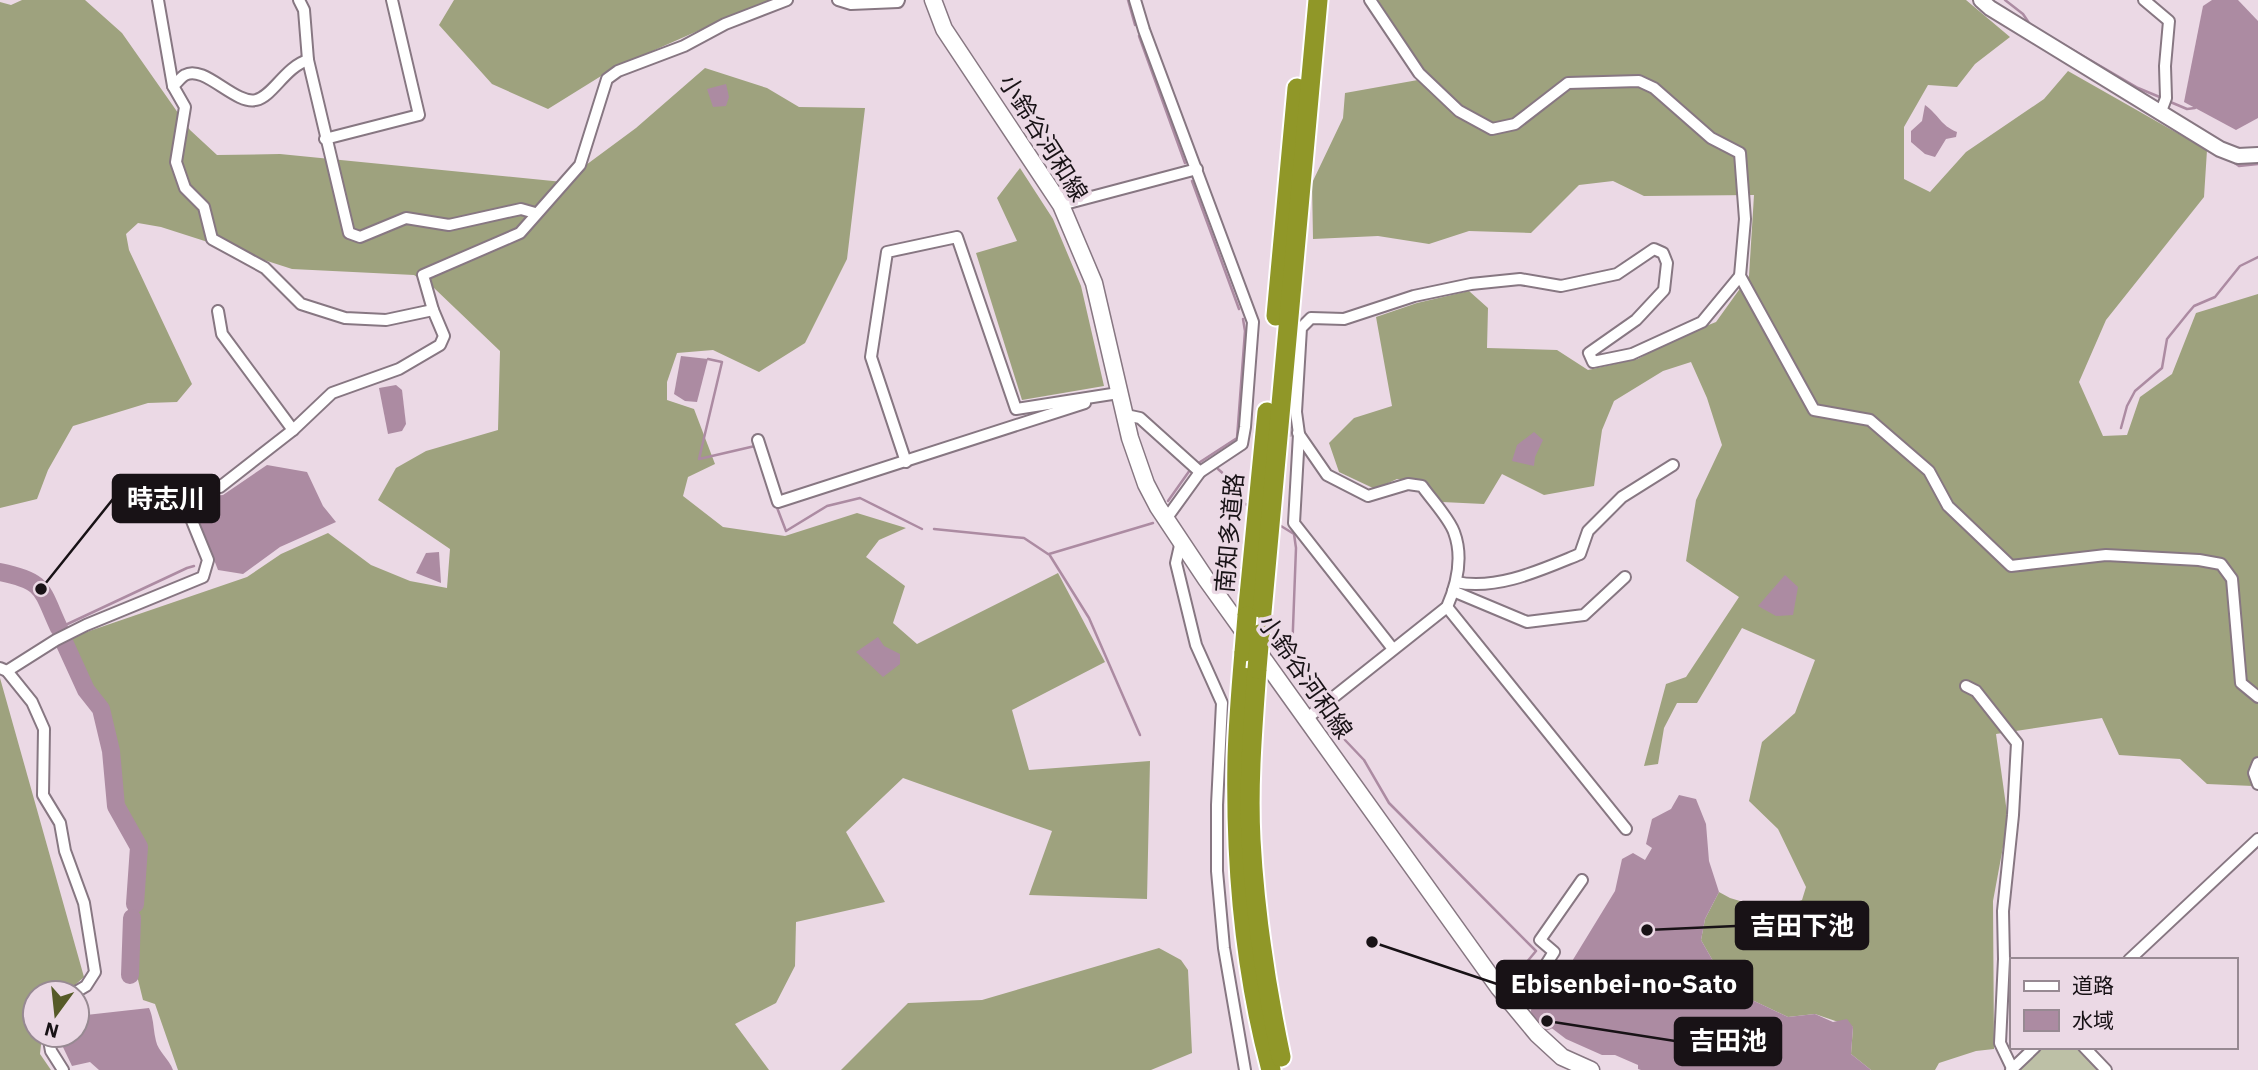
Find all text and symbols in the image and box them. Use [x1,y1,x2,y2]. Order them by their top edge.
street label: 小鈴谷河和線 [992,68,1096,207]
street label: 南知多道路 [1208,472,1250,594]
callout: 時志川 [113,475,219,522]
text: 時志川 [127,481,205,515]
street label: 小鈴谷河和線 [1251,608,1360,745]
callout: 吉田下池 [1736,902,1868,949]
text: 吉田下池 [1750,908,1854,942]
legend [2010,958,2237,1049]
callout: Ebisenbei-no-Sato [1497,961,1752,1008]
text: Ebisenbei-no-Sato [1511,966,1737,1000]
text: 道路 [2072,971,2114,999]
north arrow [21,979,91,1049]
text: 水域 [2072,1006,2114,1034]
text: N [42,1017,61,1044]
callout: 吉田池 [1675,1018,1781,1065]
text: 吉田池 [1689,1023,1767,1057]

